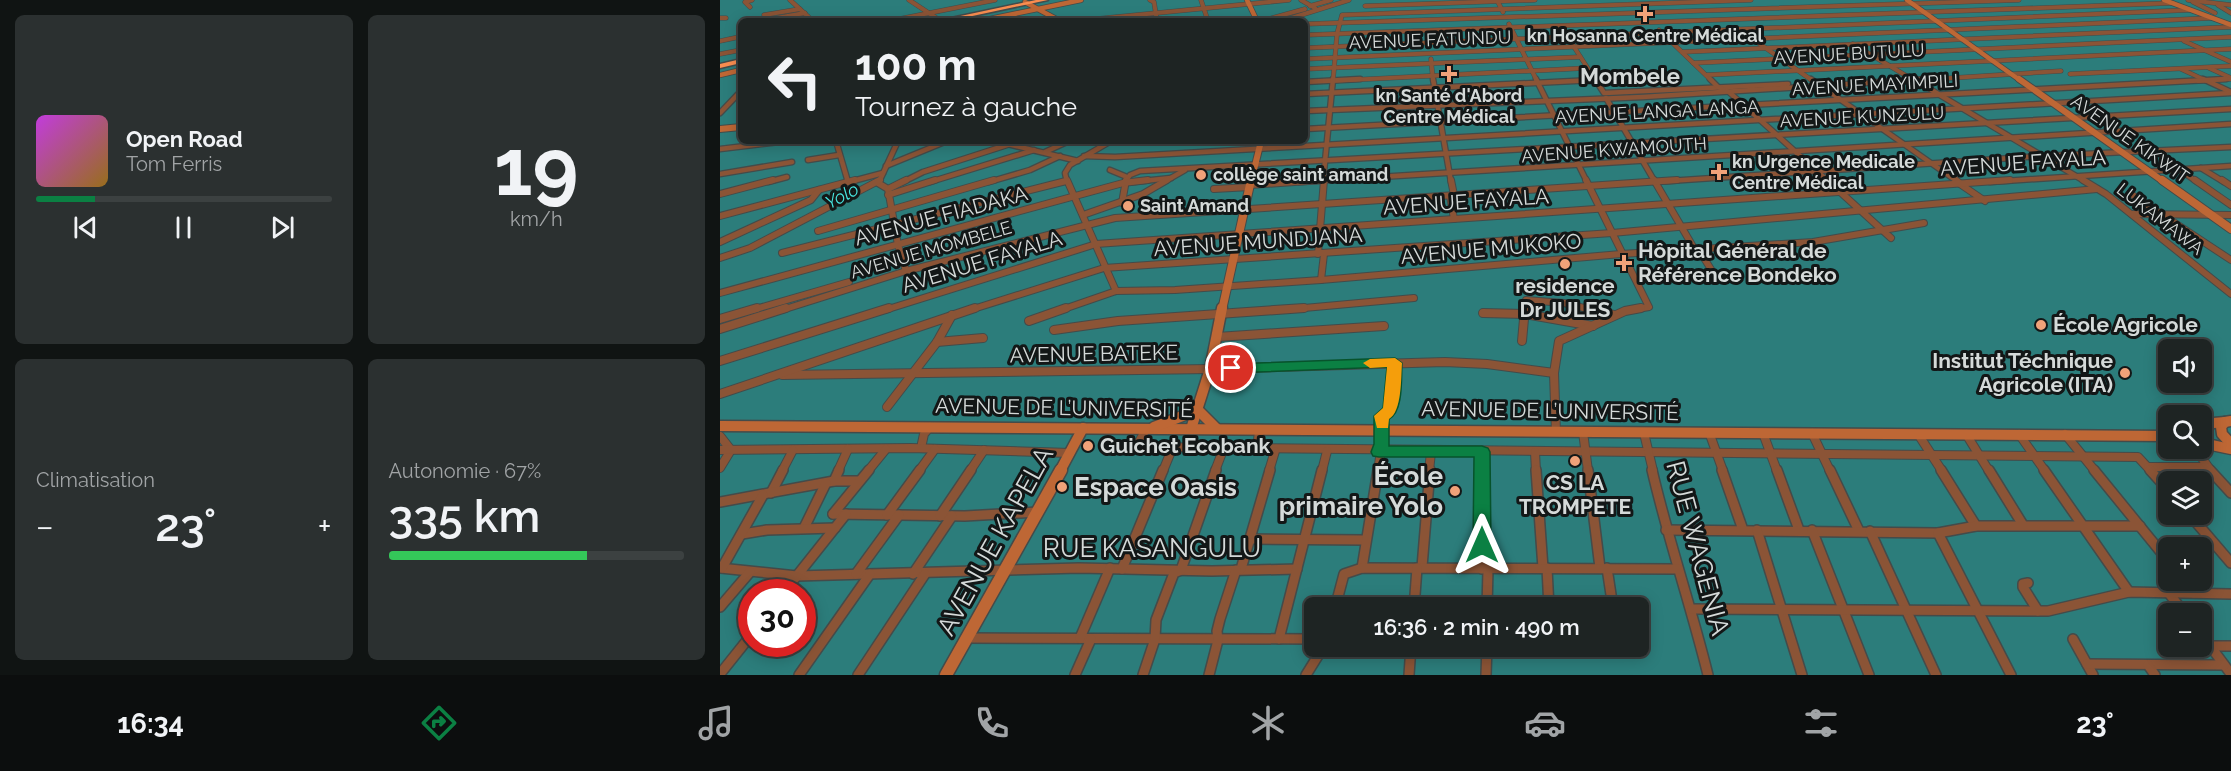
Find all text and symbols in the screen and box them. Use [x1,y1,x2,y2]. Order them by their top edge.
marker: kn Hosanna Centre Médical [1636,5,1654,23]
place label: kn Hosanna Centre Médical [1527,25,1763,46]
street label: AVENUE FATUNDU [1348,26,1512,53]
street label: AVENUE BUTULU [1773,39,1925,68]
text: 100 m [855,41,977,90]
icon: left [756,42,834,120]
district label: Mombele [1580,63,1680,89]
marker: kn Santé d'Abord Centre Médical [1440,65,1458,83]
street label: AVENUE MAYIMPILI [1791,70,1959,99]
place label: kn Santé d'Abord Centre Médical [1376,85,1522,127]
street label: AVENUE KIKWIT [2067,90,2193,187]
text: Tournez à gauche [855,91,1077,122]
street label: AVENUE LANGA LANGA [1554,96,1760,127]
street label: AVENUE KUNZULU [1779,102,1945,131]
text: 19 [494,122,578,213]
text: Open Road [126,126,243,152]
street label: AVENUE KWAMOUTH [1520,133,1707,166]
street label: AVENUE FAYALA [1939,144,2107,181]
place label: kn Urgence Medicale Centre Médical [1732,151,1915,193]
text: Tom Ferris [126,152,222,176]
marker: kn Urgence Medicale Centre Médical [1710,163,1728,181]
place label: collège saint amand [1213,164,1388,185]
marker: collège saint amand [1194,168,1208,182]
water label: Yolo [822,178,862,213]
street label: LUKAMAWA [2113,178,2208,259]
street label: AVENUE FIADAKA [851,180,1030,251]
street label: AVENUE FAYALA [1382,183,1550,220]
place label: Saint Amand [1140,195,1249,216]
marker: Saint Amand [1121,199,1135,213]
text: km/h [510,207,563,231]
icon: previous [69,211,102,244]
icon: pause [167,211,200,244]
icon: next [266,211,299,244]
street label: AVENUE MOMBELE [848,216,1014,283]
street label: AVENUE MUNDJANA [1153,222,1363,261]
street label: AVENUE FAYALA [899,225,1065,298]
street label: AVENUE MUKOKO [1400,228,1582,269]
place label: Hôpital Général de Référence Bondeko [1638,238,1837,287]
marker: Hôpital Général de Référence Bondeko [1615,254,1633,272]
marker: residence Dr JULES [1558,257,1572,271]
place label: residence Dr JULES [1515,273,1615,322]
place label: École Agricole [2053,312,2198,337]
marker: École Agricole [2034,318,2048,332]
map controls [2158,339,2212,657]
button: sound [2158,339,2212,393]
street label: AVENUE BATEKE [1010,340,1178,367]
pin [1205,342,1256,393]
place label: Institut Téchnique Agricole (ITA) [1932,348,2113,397]
icon: arrive [1214,351,1247,384]
marker: Institut Téchnique Agricole (ITA) [2118,366,2132,380]
street label: AVENUE DE L’UNIVERSITÉ [935,393,1193,422]
street label: AVENUE DE L’UNIVERSITÉ [1421,396,1679,425]
button: search [2158,405,2212,459]
place label: Guichet Ecobank [1100,433,1271,458]
marker: Guichet Ecobank [1081,439,1095,453]
street label: AVENUE KAPELA [931,441,1059,640]
marker: CS LA TROMPETE [1568,454,1582,468]
street label: RUE WAGENIA [1660,458,1736,639]
text: Autonomie · 67% [389,459,541,483]
place label: École primaire Yolo [1279,461,1443,521]
text: Climatisation [36,468,155,492]
place label: CS LA TROMPETE [1519,470,1631,519]
button: layers [2158,471,2212,525]
place label: Espace Oasis [1074,472,1237,502]
marker: Espace Oasis [1055,480,1069,494]
marker: École primaire Yolo [1448,484,1462,498]
text: 335 km [389,490,540,543]
text: 23° [155,499,216,552]
text: − [36,507,54,546]
text: + [318,507,332,546]
position arrow [1450,513,1514,577]
street label: RUE KASANGULU [1043,533,1261,563]
button: + [2158,537,2212,591]
speed limit sign: 30 [738,579,816,657]
button: − [2158,603,2212,657]
text: 16:36 · 2 min · 490 m [1373,614,1580,640]
icon: directions [418,702,460,744]
icon: music [695,702,737,744]
icon: phone [971,702,1013,744]
icon: climate [1247,702,1289,744]
icon: car [1524,702,1566,744]
icon: filters [1800,702,1842,744]
text: 16:34 [117,708,184,739]
text: 23° [2076,708,2114,739]

